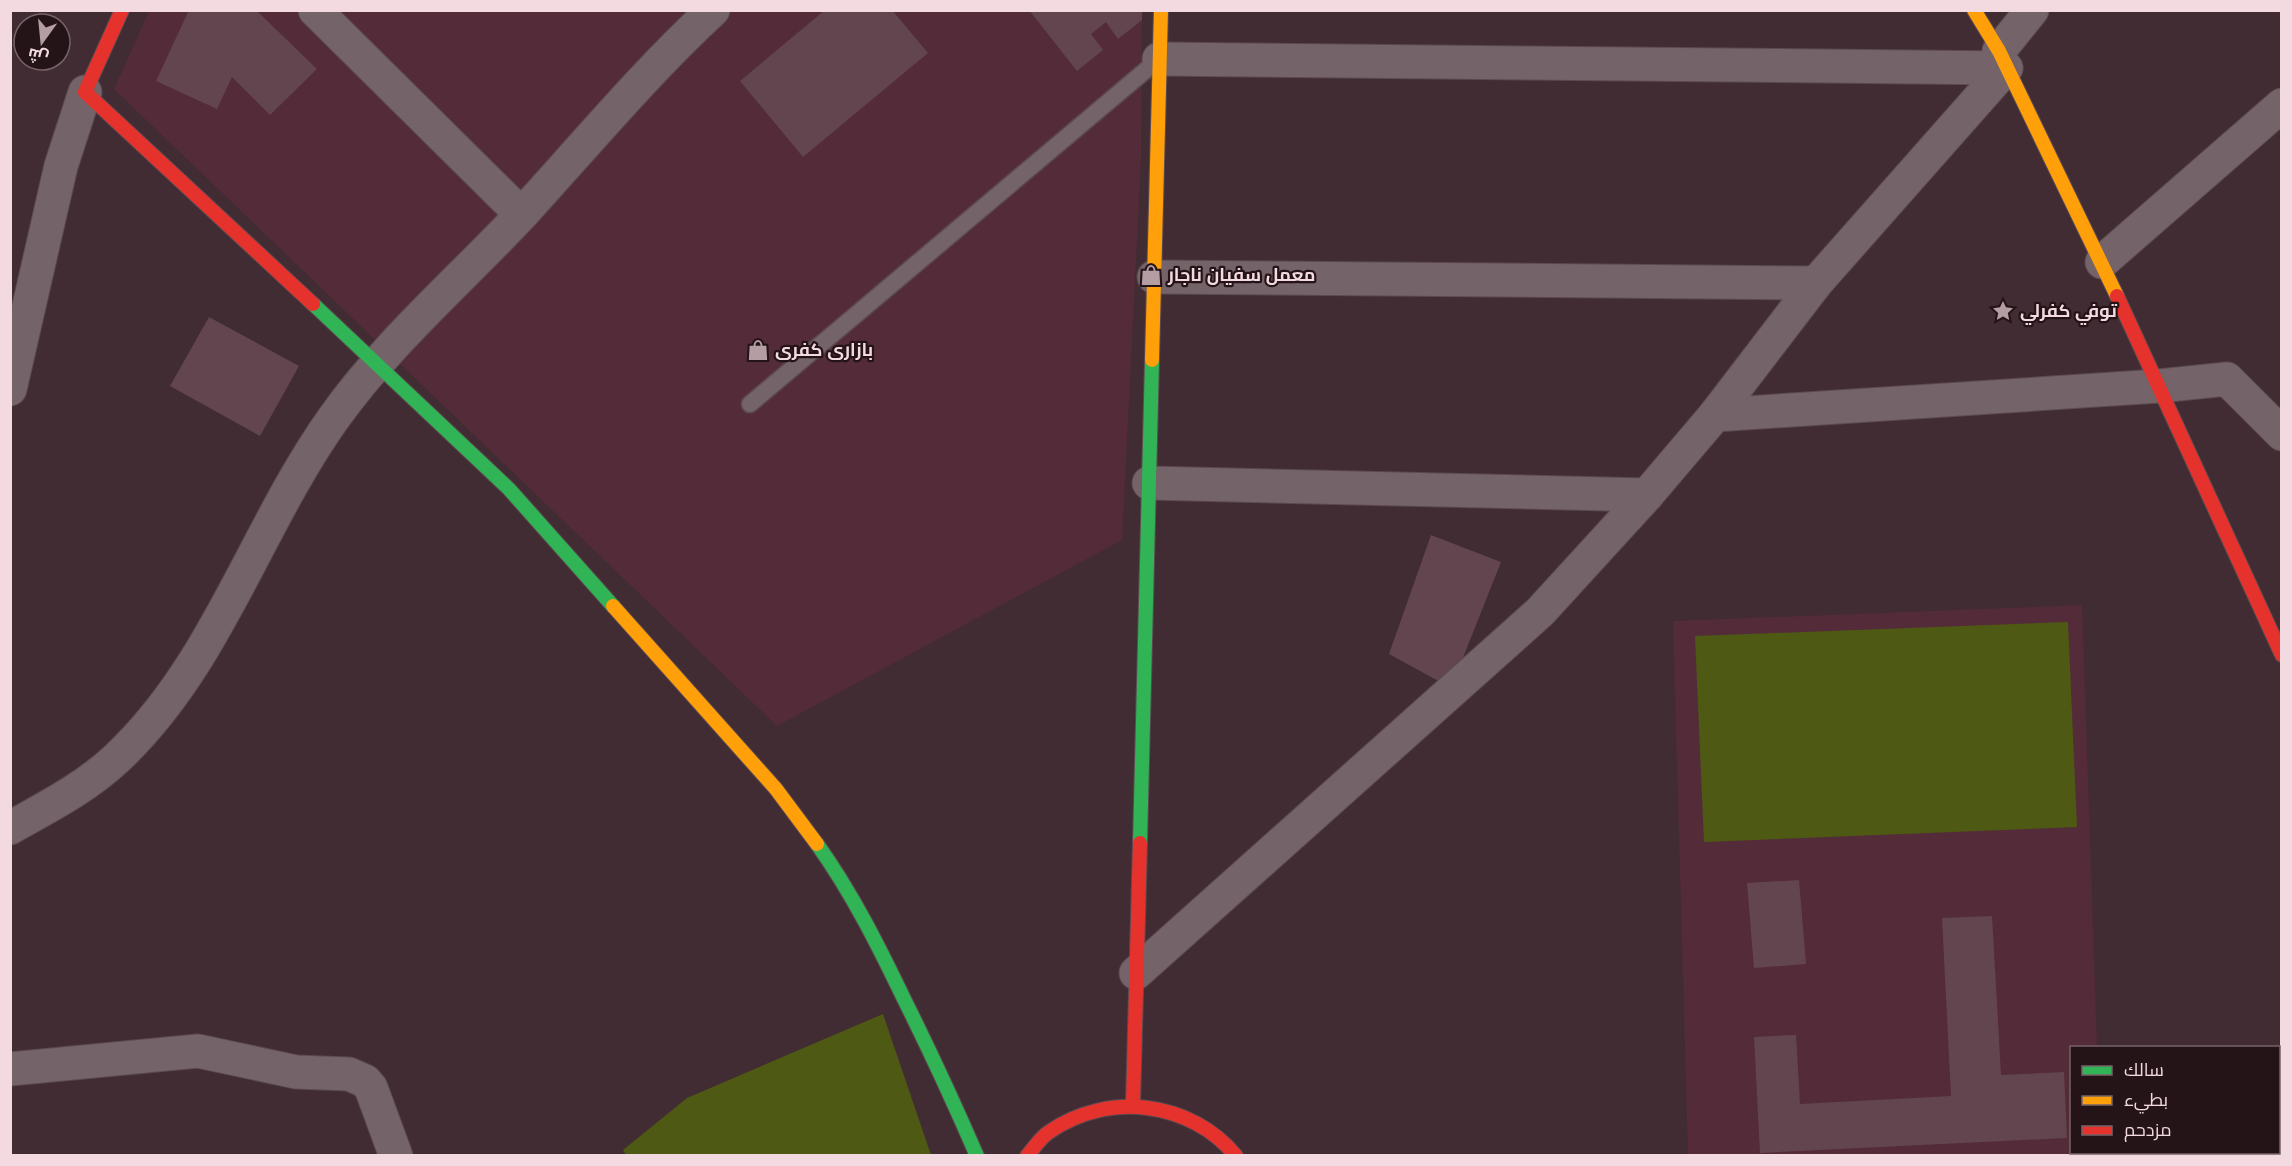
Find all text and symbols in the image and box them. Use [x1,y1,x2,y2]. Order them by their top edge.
north arrow [12,12,72,72]
text: ش [25,43,51,70]
place label: معمل سفيان ناجار [1167,262,1316,286]
shop icon: معمل سفيان ناجار [1139,263,1163,287]
place label: توفي كفرلي [2020,298,2117,326]
place icon: توفي كفرلي [1991,299,2015,323]
place label: بازاری کفری [775,337,873,361]
shop icon: بازاری کفری [746,338,770,362]
legend [2070,1046,2280,1154]
text: سالك [2124,1057,2164,1081]
text: بطيء [2124,1087,2168,1114]
text: مزدحم [2124,1117,2172,1142]

